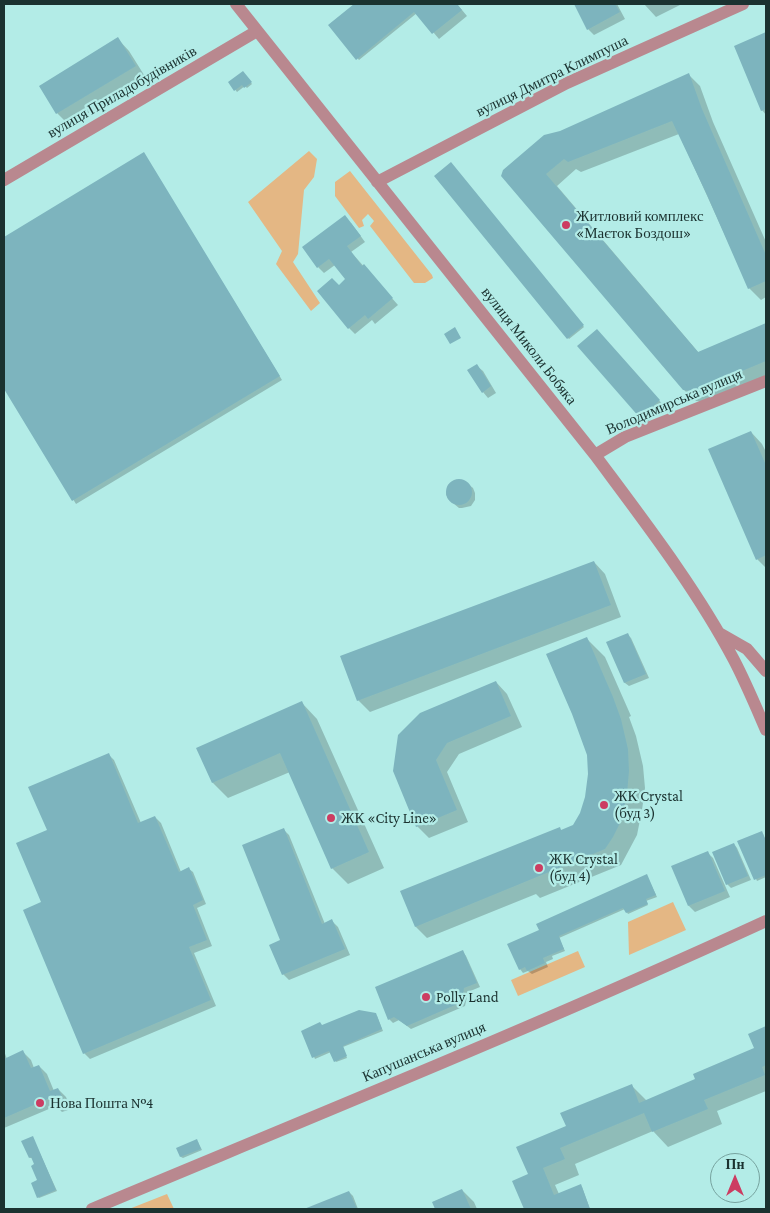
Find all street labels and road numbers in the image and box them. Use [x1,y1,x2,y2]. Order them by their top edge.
street label: вулиця Дмитра Климпуша [473,31,631,121]
street label: вулиця Приладобудівників [44,42,200,142]
street label: вулиця Миколи Бобяка [478,284,580,408]
street label: Володимирська вулиця [603,365,745,439]
street label: Капушанська вулиця [360,1018,488,1086]

